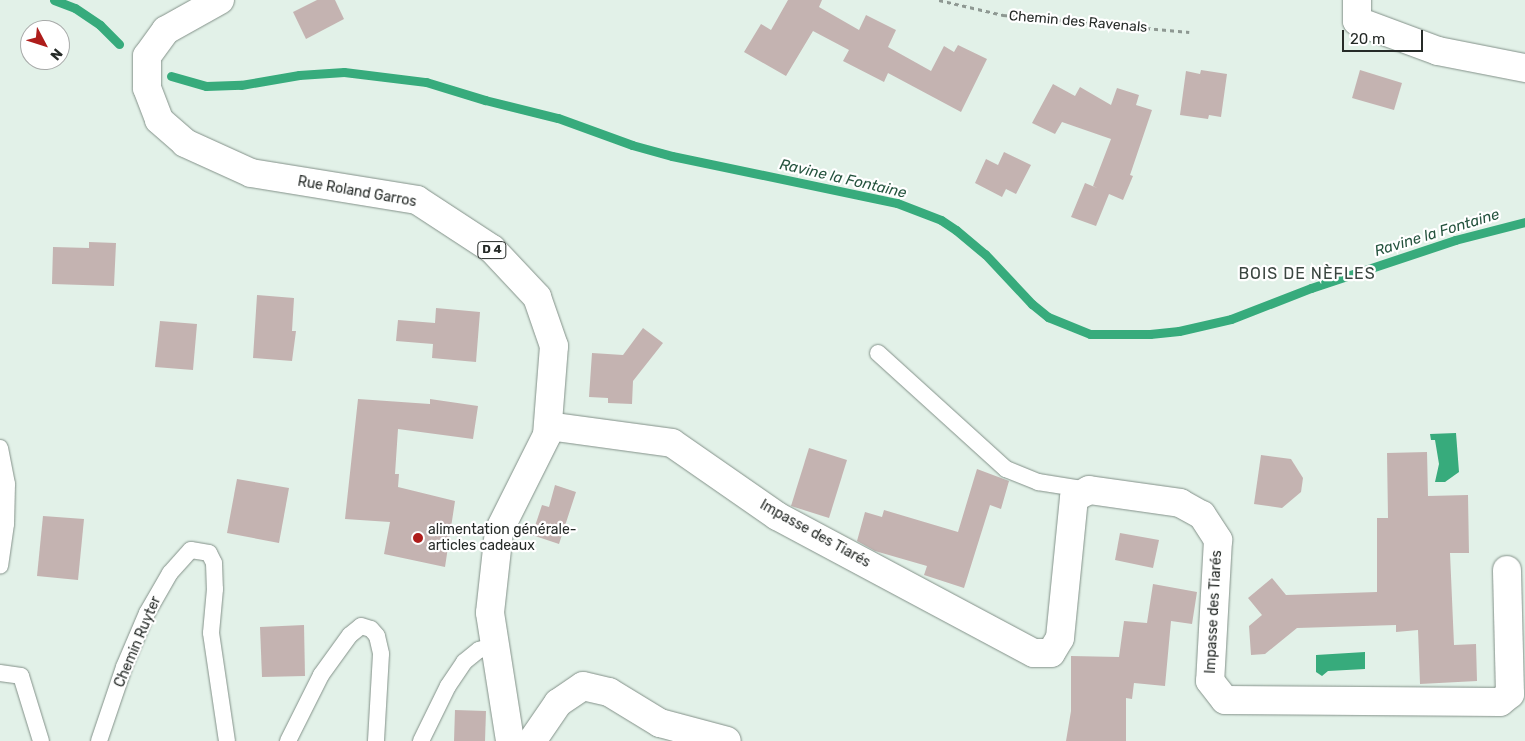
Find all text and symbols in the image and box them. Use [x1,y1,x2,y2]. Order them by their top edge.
street label: Chemin des Ravenals [1008,8,1148,36]
north arrow [20,20,70,70]
scale bar [1345,20,1426,52]
text: 20 m [1350,30,1385,48]
text: N [46,45,66,64]
water label: Ravine la Fontaine [778,156,908,202]
street label: Rue Roland Garros [296,173,418,211]
water label: Ravine la Fontaine [1372,205,1502,261]
road number: D 4 [477,240,507,260]
district label: BOIS DE NÈFLES [1237,264,1377,284]
street label: Impasse des Tiarés [757,497,873,571]
place label: alimentation générale- articles cadeaux [428,522,577,554]
marker: alimentation générale- articles cadeaux [412,532,424,544]
street label: Impasse des Tiarés [1202,550,1226,674]
street label: Chemin Ruyter [111,594,165,690]

